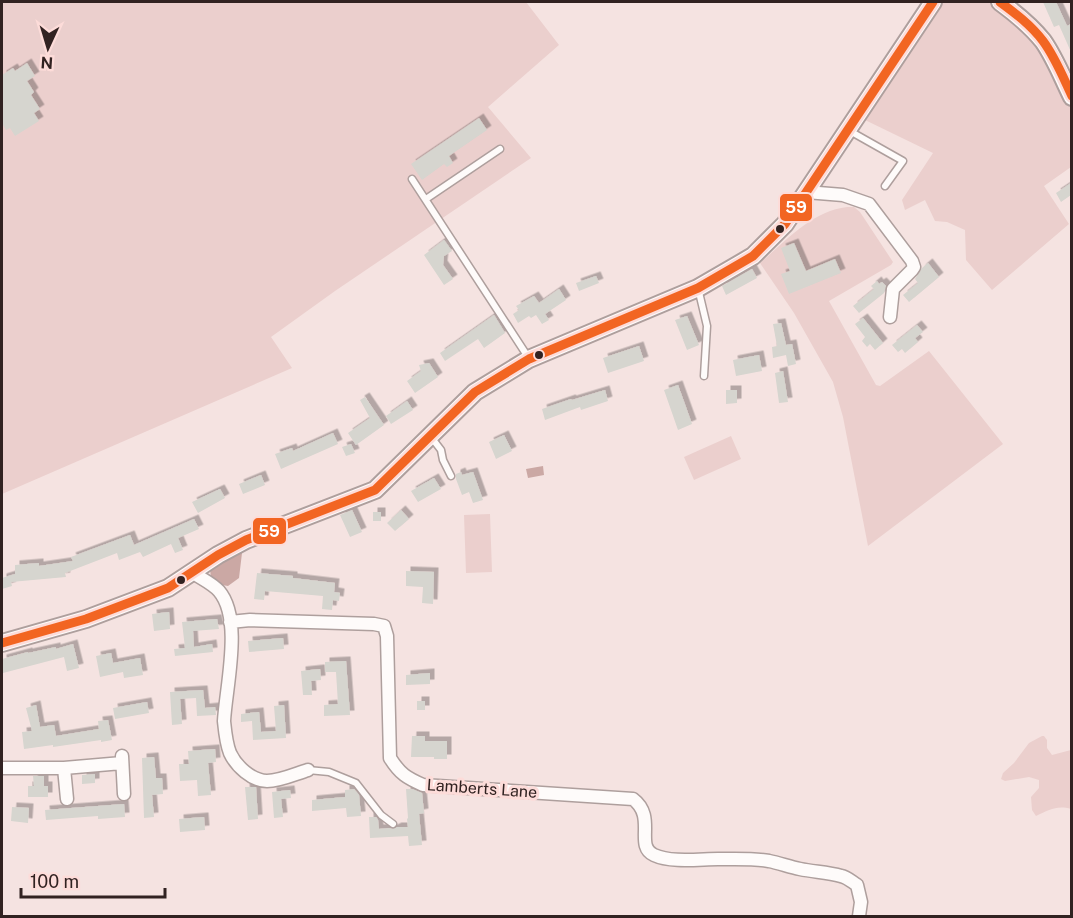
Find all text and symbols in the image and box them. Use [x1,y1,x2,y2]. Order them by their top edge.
north arrow [18,18,78,78]
text: N [40,53,54,72]
line badge: 59 [779,193,813,222]
text: 59 [785,198,807,217]
unlabelled marker [774,223,786,235]
unlabelled marker [533,349,545,361]
line badge: 59 [252,517,287,545]
text: 59 [258,522,280,541]
unlabelled marker [175,574,187,586]
street label: Lamberts Lane [426,775,538,802]
scale bar [21,861,165,899]
text: 100 m [30,871,79,892]

